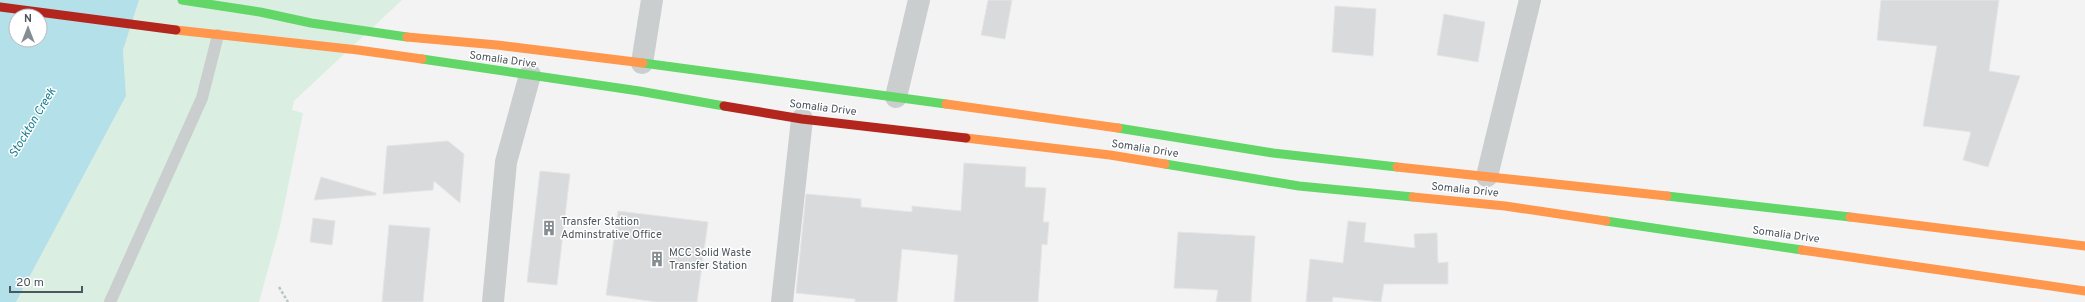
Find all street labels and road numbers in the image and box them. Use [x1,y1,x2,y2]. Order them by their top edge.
street label: Somalia Drive [468,48,538,72]
street label: Somalia Drive [789,97,858,119]
street label: Somalia Drive [1110,137,1180,161]
street label: Somalia Drive [1431,179,1499,201]
street label: Somalia Drive [1751,223,1821,247]

